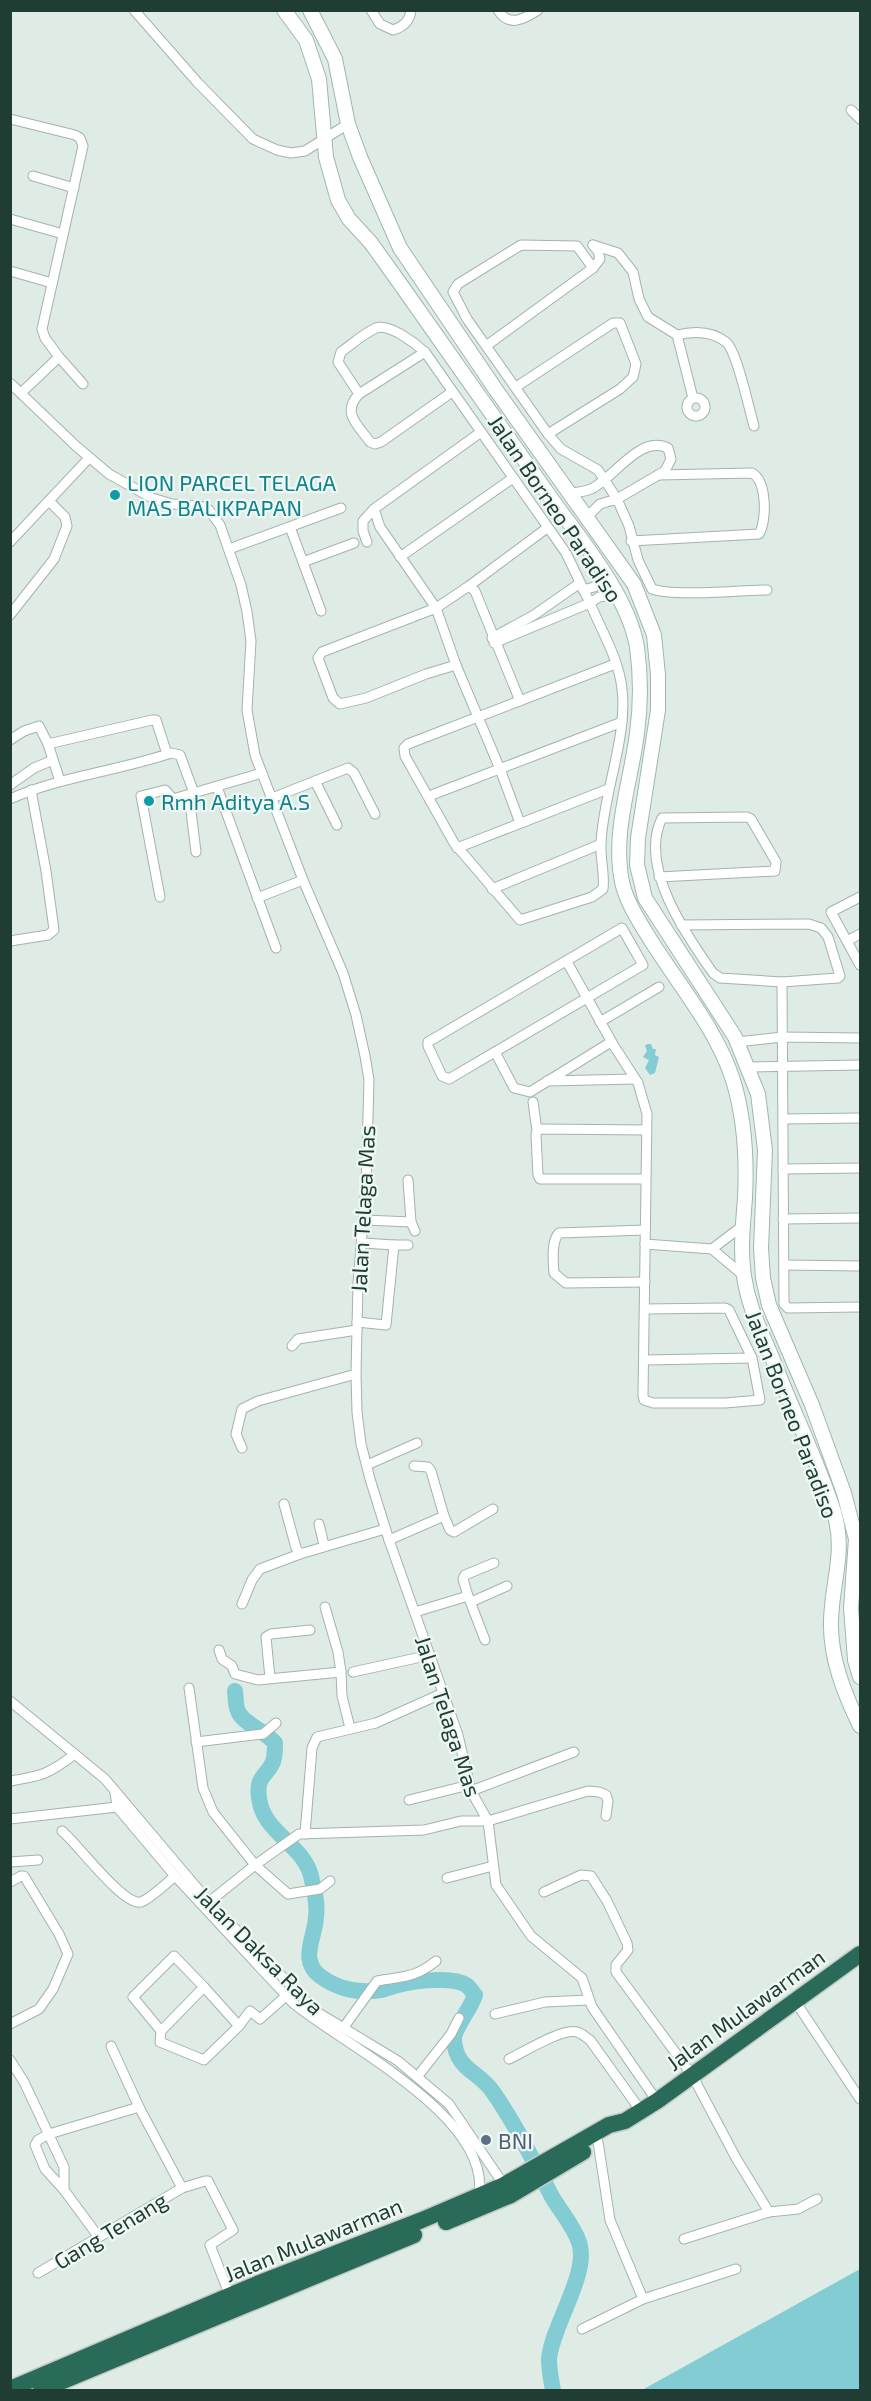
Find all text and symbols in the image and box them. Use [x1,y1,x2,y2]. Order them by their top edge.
street label: Jalan Borneo Paradiso [484,409,628,607]
place label: LION PARCEL TELAGA MAS BALIKPAPAN [127,469,337,520]
marker: LION PARCEL TELAGA MAS BALIKPAPAN [108,488,122,502]
place label: Rmh Aditya A.S [161,788,310,814]
marker: Rmh Aditya A.S [142,794,156,808]
street label: Jalan Telaga Mas [345,1125,379,1293]
street label: Jalan Borneo Paradiso [741,1306,845,1522]
street label: Jalan Telaga Mas [411,1632,487,1800]
street label: Jalan Daksa Raya [190,1880,330,2020]
street label: Jalan Mulawarman [661,1943,829,2075]
place label: BNI [498,2127,533,2153]
marker: BNI [479,2133,493,2147]
street label: Gang Tenang [49,2186,171,2274]
street label: Jalan Mulawarman [220,2191,406,2287]

